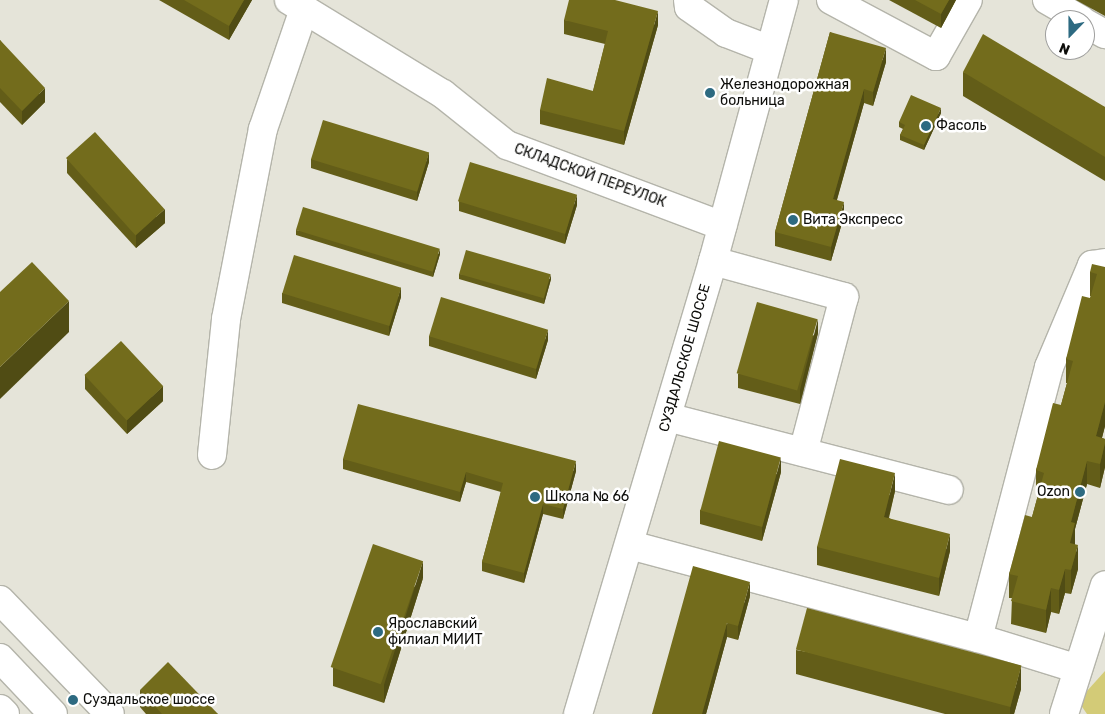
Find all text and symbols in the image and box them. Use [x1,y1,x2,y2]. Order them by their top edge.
north arrow [1045,10,1095,60]
text: N [1057,39,1072,58]
place label: Железнодорожная больница [720,77,849,110]
marker: Железнодорожная больница [704,87,716,99]
place label: Фасоль [936,118,986,134]
marker: Фасоль [920,120,932,132]
street label: СКЛАДСКОЙ ПЕРЕУЛОК [512,141,668,211]
place label: Вита Экспресс [803,212,903,228]
marker: Вита Экспресс [787,214,799,226]
street label: СУЗДАЛЬСКОЕ ШОССЕ [656,282,714,434]
place label: Ozon [1037,484,1070,500]
marker: Ozon [1074,486,1086,498]
place label: Школа № 66 [545,489,629,505]
marker: Школа № 66 [529,491,541,503]
place label: Ярославский филиал МИИТ [388,616,482,648]
marker: Ярославский филиал МИИТ [372,626,384,638]
place label: Суздальское шоссе [83,692,215,708]
marker: Суздальское шоссе [67,694,79,706]

